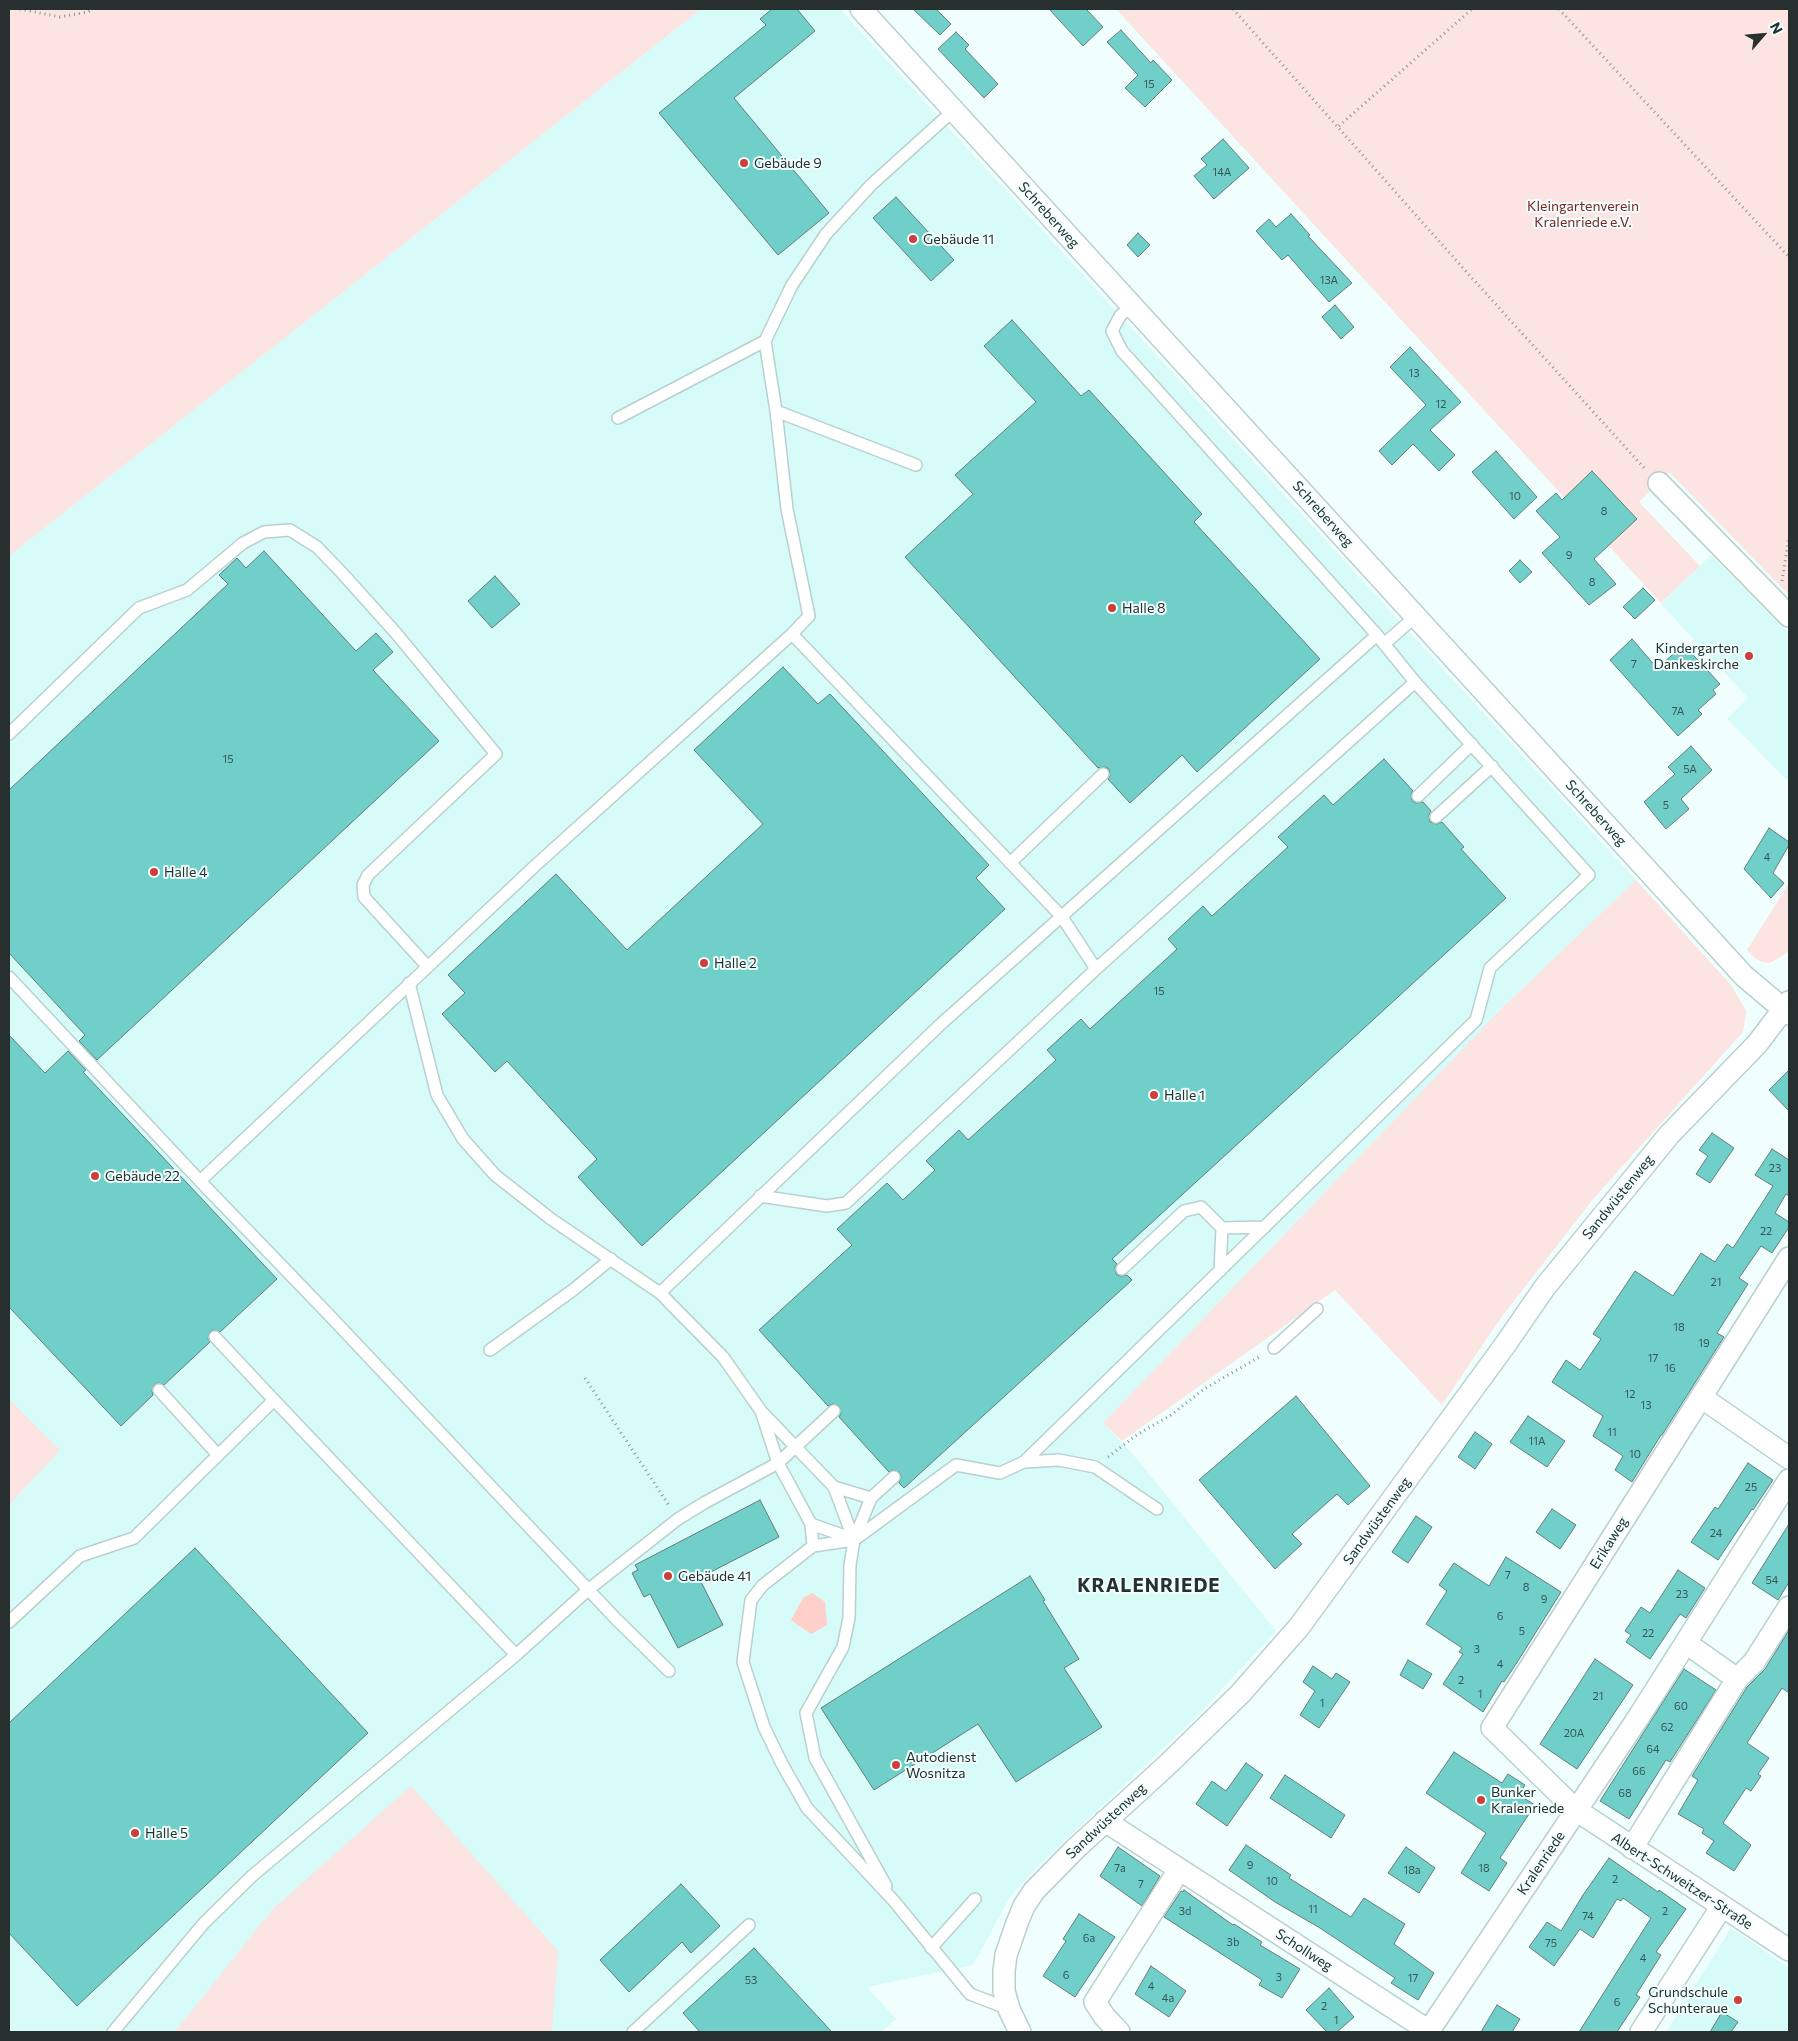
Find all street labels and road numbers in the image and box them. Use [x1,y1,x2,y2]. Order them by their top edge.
street label: Schreberweg [1015,179,1083,251]
street label: Schreberweg [1289,478,1357,550]
street label: Schreberweg [1562,777,1630,849]
street label: Sandwüstenweg [1579,1151,1657,1243]
street label: Sandwüstenweg [1340,1474,1414,1568]
street label: Erikaweg [1586,1514,1632,1572]
street label: Sandwüstenweg [1062,1779,1150,1863]
street label: Kralenriede [1514,1828,1568,1898]
street label: Albert-Schweitzer-Straße [1608,1829,1756,1933]
street label: Schollweg [1272,1925,1336,1975]

